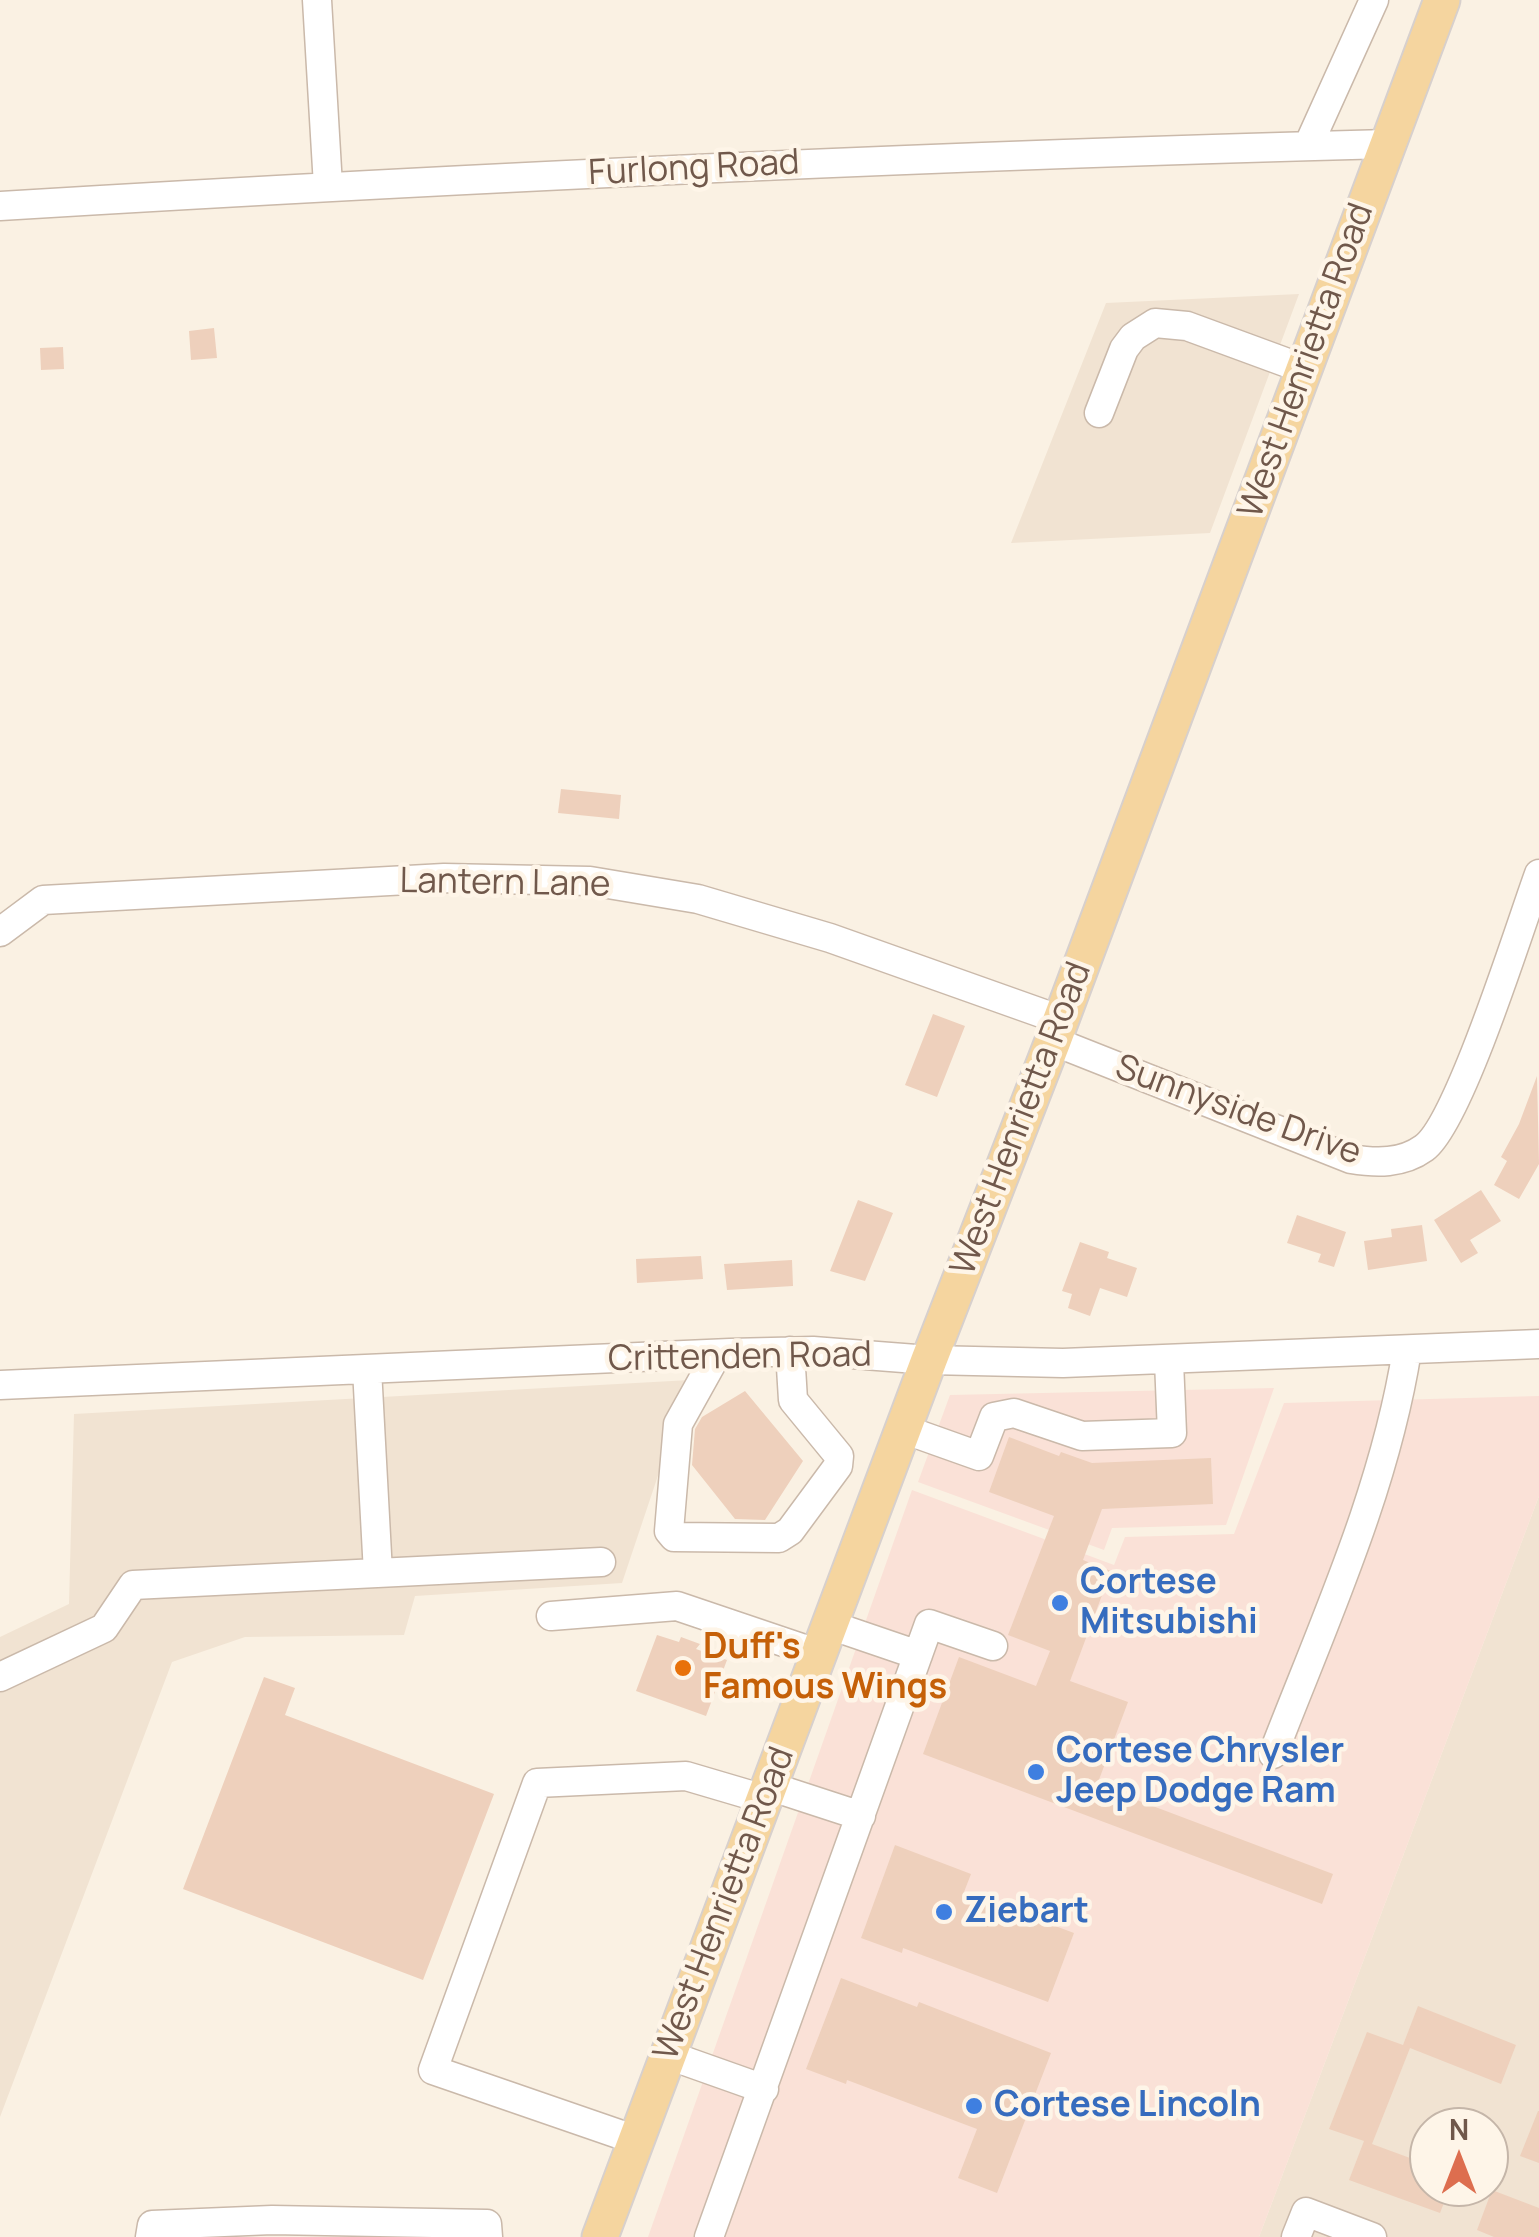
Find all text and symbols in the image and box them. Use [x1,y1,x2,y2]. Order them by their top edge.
street label: Furlong Road [587,142,801,196]
street label: West Henrietta Road [1231,198,1383,524]
street label: Lantern Lane [399,861,611,907]
street label: West Henrietta Road [943,957,1101,1281]
street label: Sunnyside Drive [1109,1047,1367,1175]
street label: Crittenden Road [608,1335,872,1381]
place label: Cortese Mitsubishi [1080,1562,1258,1644]
marker: Cortese Mitsubishi [1049,1592,1071,1614]
place label: Duff's Famous Wings [703,1627,947,1709]
marker: Duff's Famous Wings [672,1657,694,1679]
place label: Cortese Chrysler Jeep Dodge Ram [1056,1731,1344,1813]
street label: West Henrietta Road [646,1742,804,2066]
marker: Cortese Chrysler Jeep Dodge Ram [1025,1761,1047,1783]
place label: Ziebart [964,1891,1089,1933]
marker: Ziebart [933,1901,955,1923]
place label: Cortese Lincoln [994,2085,1261,2127]
marker: Cortese Lincoln [963,2095,985,2117]
north arrow [1409,2107,1509,2207]
text: N [1449,2110,1469,2148]

